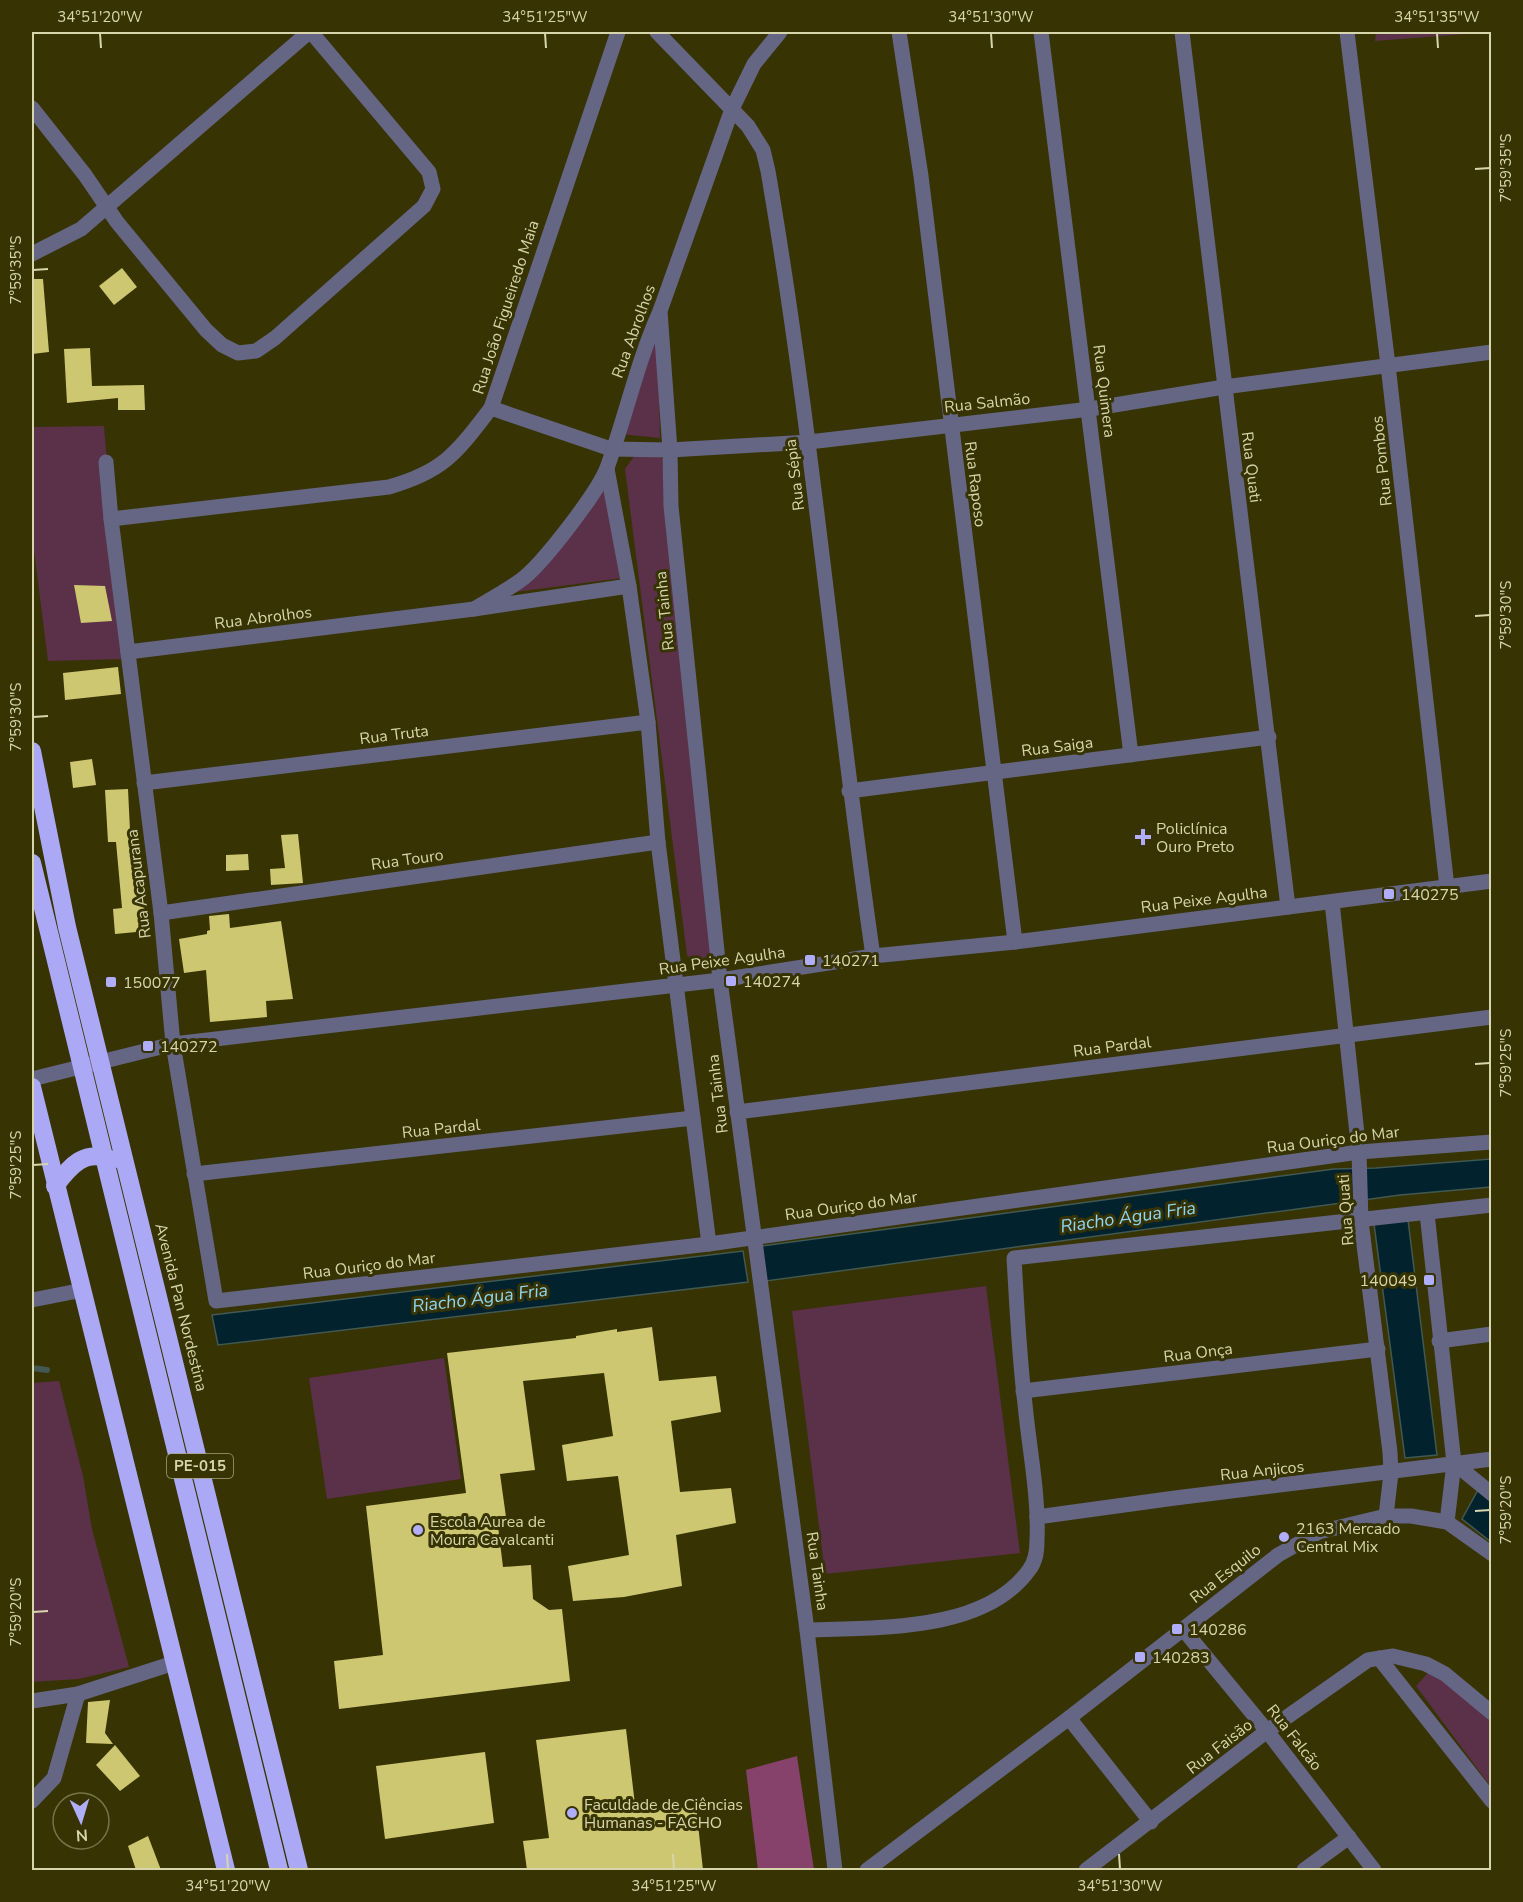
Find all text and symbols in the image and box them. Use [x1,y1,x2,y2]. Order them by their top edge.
text: 34°51'20"W [57,7,143,27]
text: 34°51'25"W [502,7,588,27]
text: 34°51'30"W [948,7,1034,27]
text: 34°51'35"W [1394,7,1480,27]
text: 7°59'35"S [1496,134,1516,202]
street label: Rua João Figueiredo Maia [467,217,544,397]
text: 7°59'35"S [6,236,26,304]
street label: Rua Abrolhos [607,281,661,381]
street label: Rua Quimera [1087,343,1121,439]
street label: Rua Salmão [943,388,1031,418]
street label: Rua Pombos [1366,415,1398,507]
street label: Rua Quati [1236,430,1266,504]
street label: Rua Sépia [780,438,810,512]
street label: Rua Raposo [959,440,991,528]
street label: Rua Tainha [650,570,680,652]
text: 7°59'30"S [1496,581,1516,649]
street label: Rua Abrolhos [213,601,313,635]
text: 7°59'30"S [6,683,26,751]
street label: Rua Truta [358,720,430,750]
street label: Rua Saiga [1020,732,1094,762]
place label: Policlínica Ouro Preto [1156,818,1235,858]
street label: Rua Acapurana [121,828,157,940]
marker: Policlínica Ouro Preto [1134,828,1152,846]
street label: Rua Touro [369,844,445,876]
street label: Rua Peixe Agulha [1140,881,1269,919]
place label: 140275 [1401,884,1459,906]
marker: 140275 [1382,887,1396,901]
street label: Rua Peixe Agulha [658,941,787,981]
place label: 140271 [822,950,880,972]
marker: 140271 [803,953,817,967]
place label: 140274 [743,971,801,993]
place label: 150077 [123,972,181,994]
marker: 140274 [724,974,738,988]
marker: 150077 [104,975,118,989]
text: 7°59'25"S [1496,1029,1516,1097]
street label: Rua Pardal [1072,1031,1153,1063]
place label: 140272 [160,1036,218,1058]
marker: 140272 [141,1039,155,1053]
street label: Rua Tainha [702,1053,734,1135]
street label: Rua Pardal [401,1114,482,1144]
street label: Rua Ouriço do Mar [1266,1121,1401,1159]
text: 7°59'25"S [6,1131,26,1199]
street label: Rua Quati [1333,1174,1359,1246]
street label: Rua Ouriço do Mar [784,1186,919,1226]
water label: Riacho Água Fria [1059,1196,1197,1238]
street label: Avenida Pan Nordestina [149,1221,213,1394]
street label: Rua Ouriço do Mar [302,1247,437,1285]
place label: 140049 [1359,1270,1417,1292]
marker: 140049 [1422,1273,1436,1287]
water label: Riacho Água Fria [411,1278,549,1318]
street label: Rua Onça [1162,1338,1234,1368]
road number: PE-015 [167,1454,233,1478]
street label: Rua Anjicos [1219,1456,1305,1486]
text: 7°59'20"S [1496,1476,1516,1544]
place label: Escola Aurea de Moura Cavalcanti [430,1511,554,1551]
place label: 2163 Mercado Central Mix [1296,1518,1400,1558]
marker: Escola Aurea de Moura Cavalcanti [411,1523,425,1537]
street label: Rua Tainha [801,1530,833,1612]
marker: 2163 Mercado Central Mix [1277,1530,1291,1544]
street label: Rua Esquilo [1185,1539,1266,1609]
text: 7°59'20"S [6,1578,26,1646]
place label: 140286 [1189,1619,1247,1641]
marker: 140286 [1170,1622,1184,1636]
place label: 140283 [1152,1647,1210,1669]
marker: 140283 [1133,1650,1147,1664]
street label: Rua Falcão [1261,1700,1327,1775]
street label: Rua Faisão [1182,1714,1257,1779]
north arrow [51,1791,111,1851]
place label: Faculdade de Ciências Humanas - FACHO [584,1794,743,1834]
marker: Faculdade de Ciências Humanas - FACHO [565,1806,579,1820]
text: N [75,1824,89,1846]
text: 34°51'20"W [185,1876,271,1896]
text: 34°51'25"W [631,1876,717,1896]
text: 34°51'30"W [1077,1876,1163,1896]

